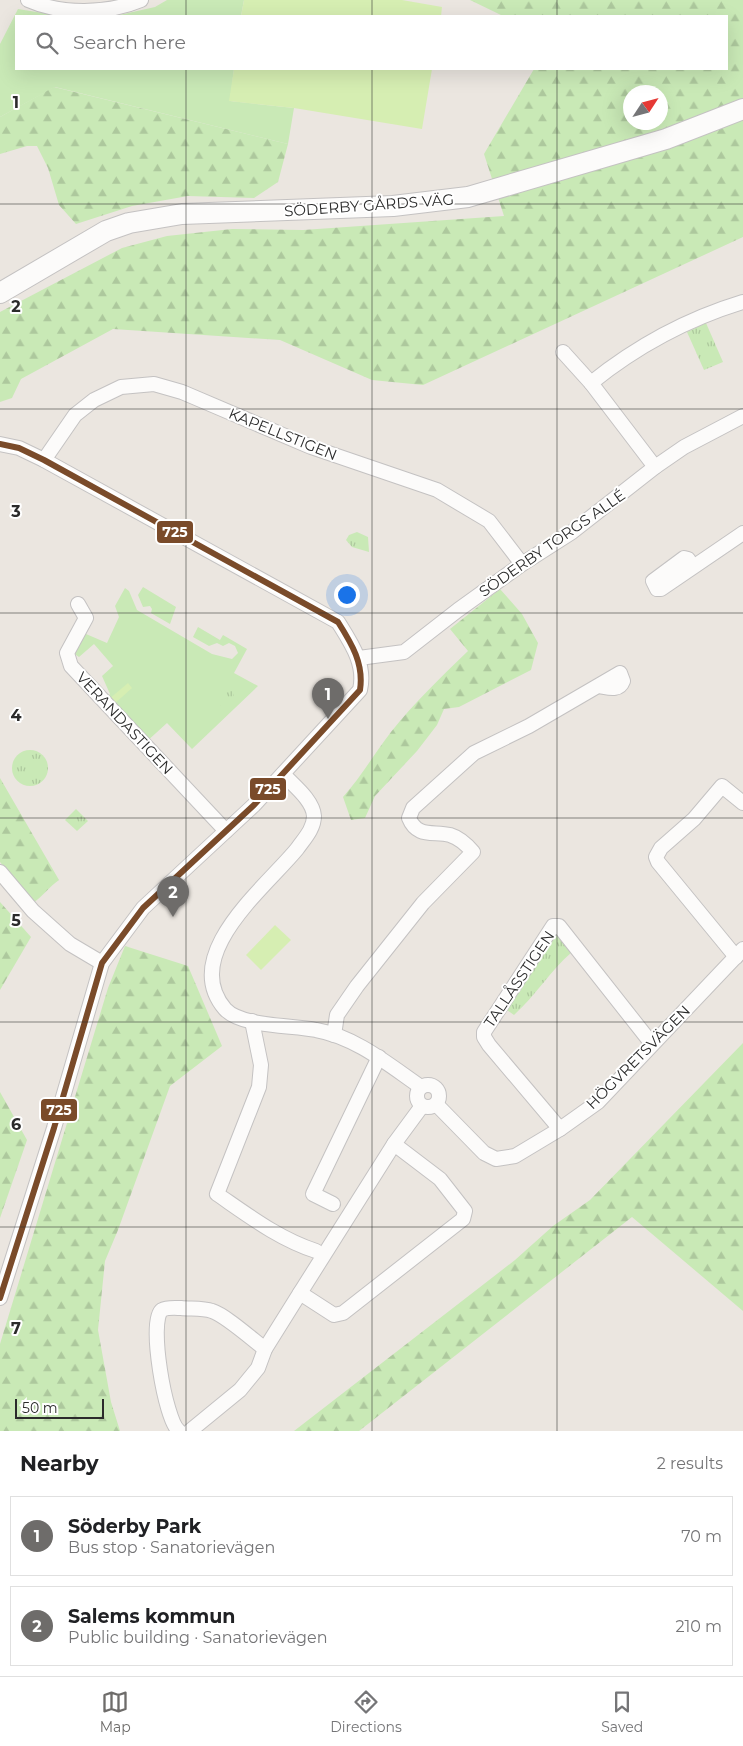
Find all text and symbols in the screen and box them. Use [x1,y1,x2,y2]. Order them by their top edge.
search box [15,15,728,70]
icon: search [33,29,61,57]
text: Search here [73,31,186,54]
north arrow [623,85,668,130]
text: 1 [13,93,19,112]
street label: SÖDERBY GÅRDS VÄG [284,190,454,220]
text: 2 [11,297,21,316]
street label: KAPELLSTIGEN [226,404,340,464]
street label: SÖDERBY TORGS ALLÉ [475,485,629,601]
text: 3 [10,502,21,521]
line badge: 725 [156,520,194,544]
text: 725 [162,523,188,541]
your location [334,582,360,608]
street label: VERANDASTIGEN [73,668,177,778]
pin: 1 [312,678,344,719]
text: 4 [10,706,22,725]
line badge: 725 [249,777,287,801]
text: 725 [255,780,281,798]
pin: 2 [157,876,189,917]
text: 5 [11,911,21,930]
street label: TALLÅSSTIGEN [480,927,558,1031]
street label: HÖGVRETSVÄGEN [582,1001,694,1113]
line badge: 725 [40,1098,78,1122]
text: 725 [46,1101,72,1119]
text: 6 [11,1115,21,1134]
text: 7 [11,1319,21,1338]
scale bar [15,1396,104,1419]
text: 50 m [22,1399,58,1417]
text: Nearby [20,1451,99,1476]
text: 2 results [657,1454,723,1473]
text: Söderby Park [68,1515,201,1538]
text: 1 [34,1527,40,1546]
text: 70 m [681,1527,722,1546]
text: Bus stop · Sanatorievägen [68,1538,275,1557]
text: Salems kommun [68,1605,235,1628]
text: 2 [32,1617,42,1636]
text: 210 m [675,1617,722,1636]
text: Public building · Sanatorievägen [68,1628,328,1647]
tab: Map [100,1688,131,1736]
tab: Directions [330,1688,402,1736]
tab: Saved [601,1688,643,1736]

